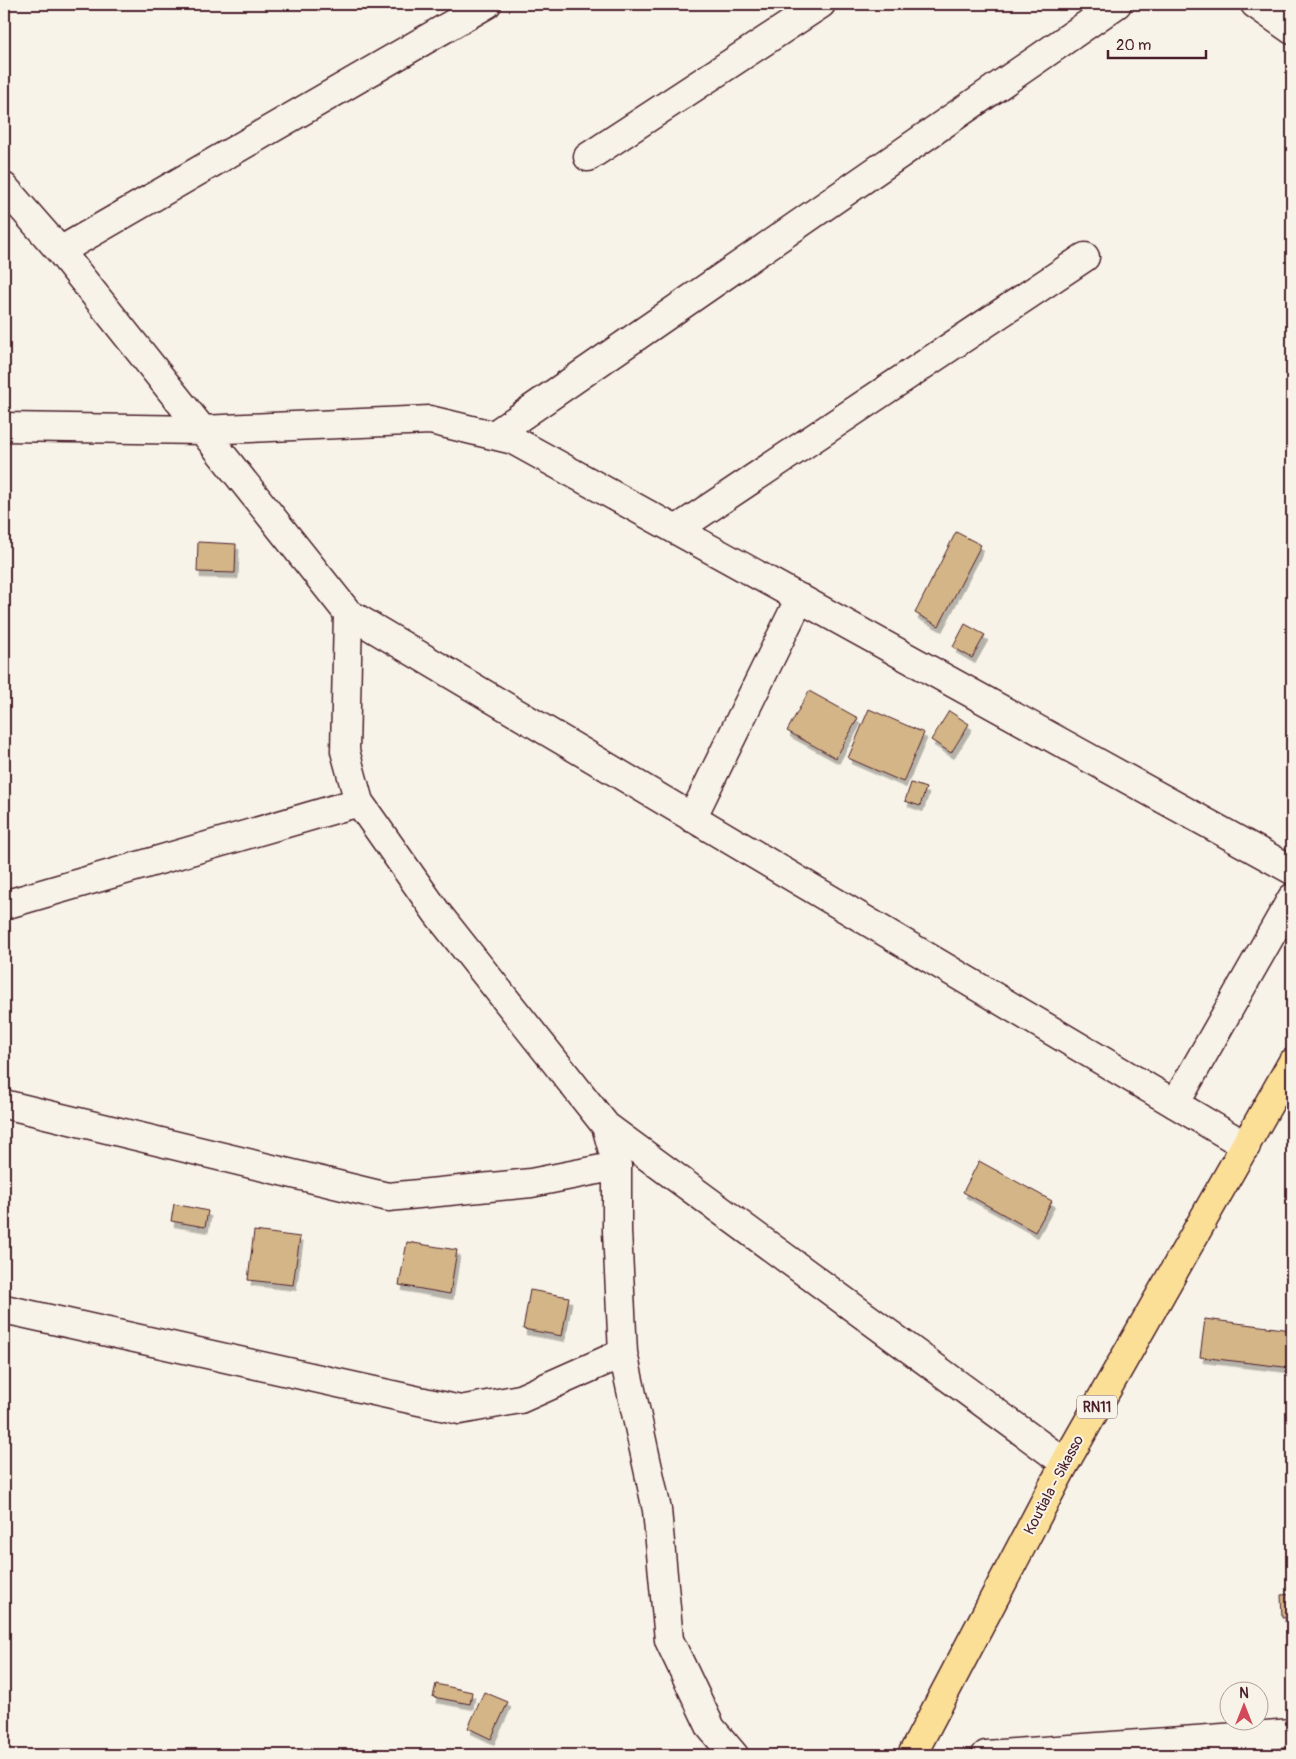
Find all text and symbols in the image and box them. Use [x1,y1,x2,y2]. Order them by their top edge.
scale bar [1108,28,1206,60]
text: 20 m [1116,36,1151,55]
road number: RN11 [1077,1395,1117,1418]
street label: Koutiala - Sikasso [1020,1432,1088,1538]
north arrow [1218,1682,1268,1732]
text: N [1239,1685,1249,1702]

